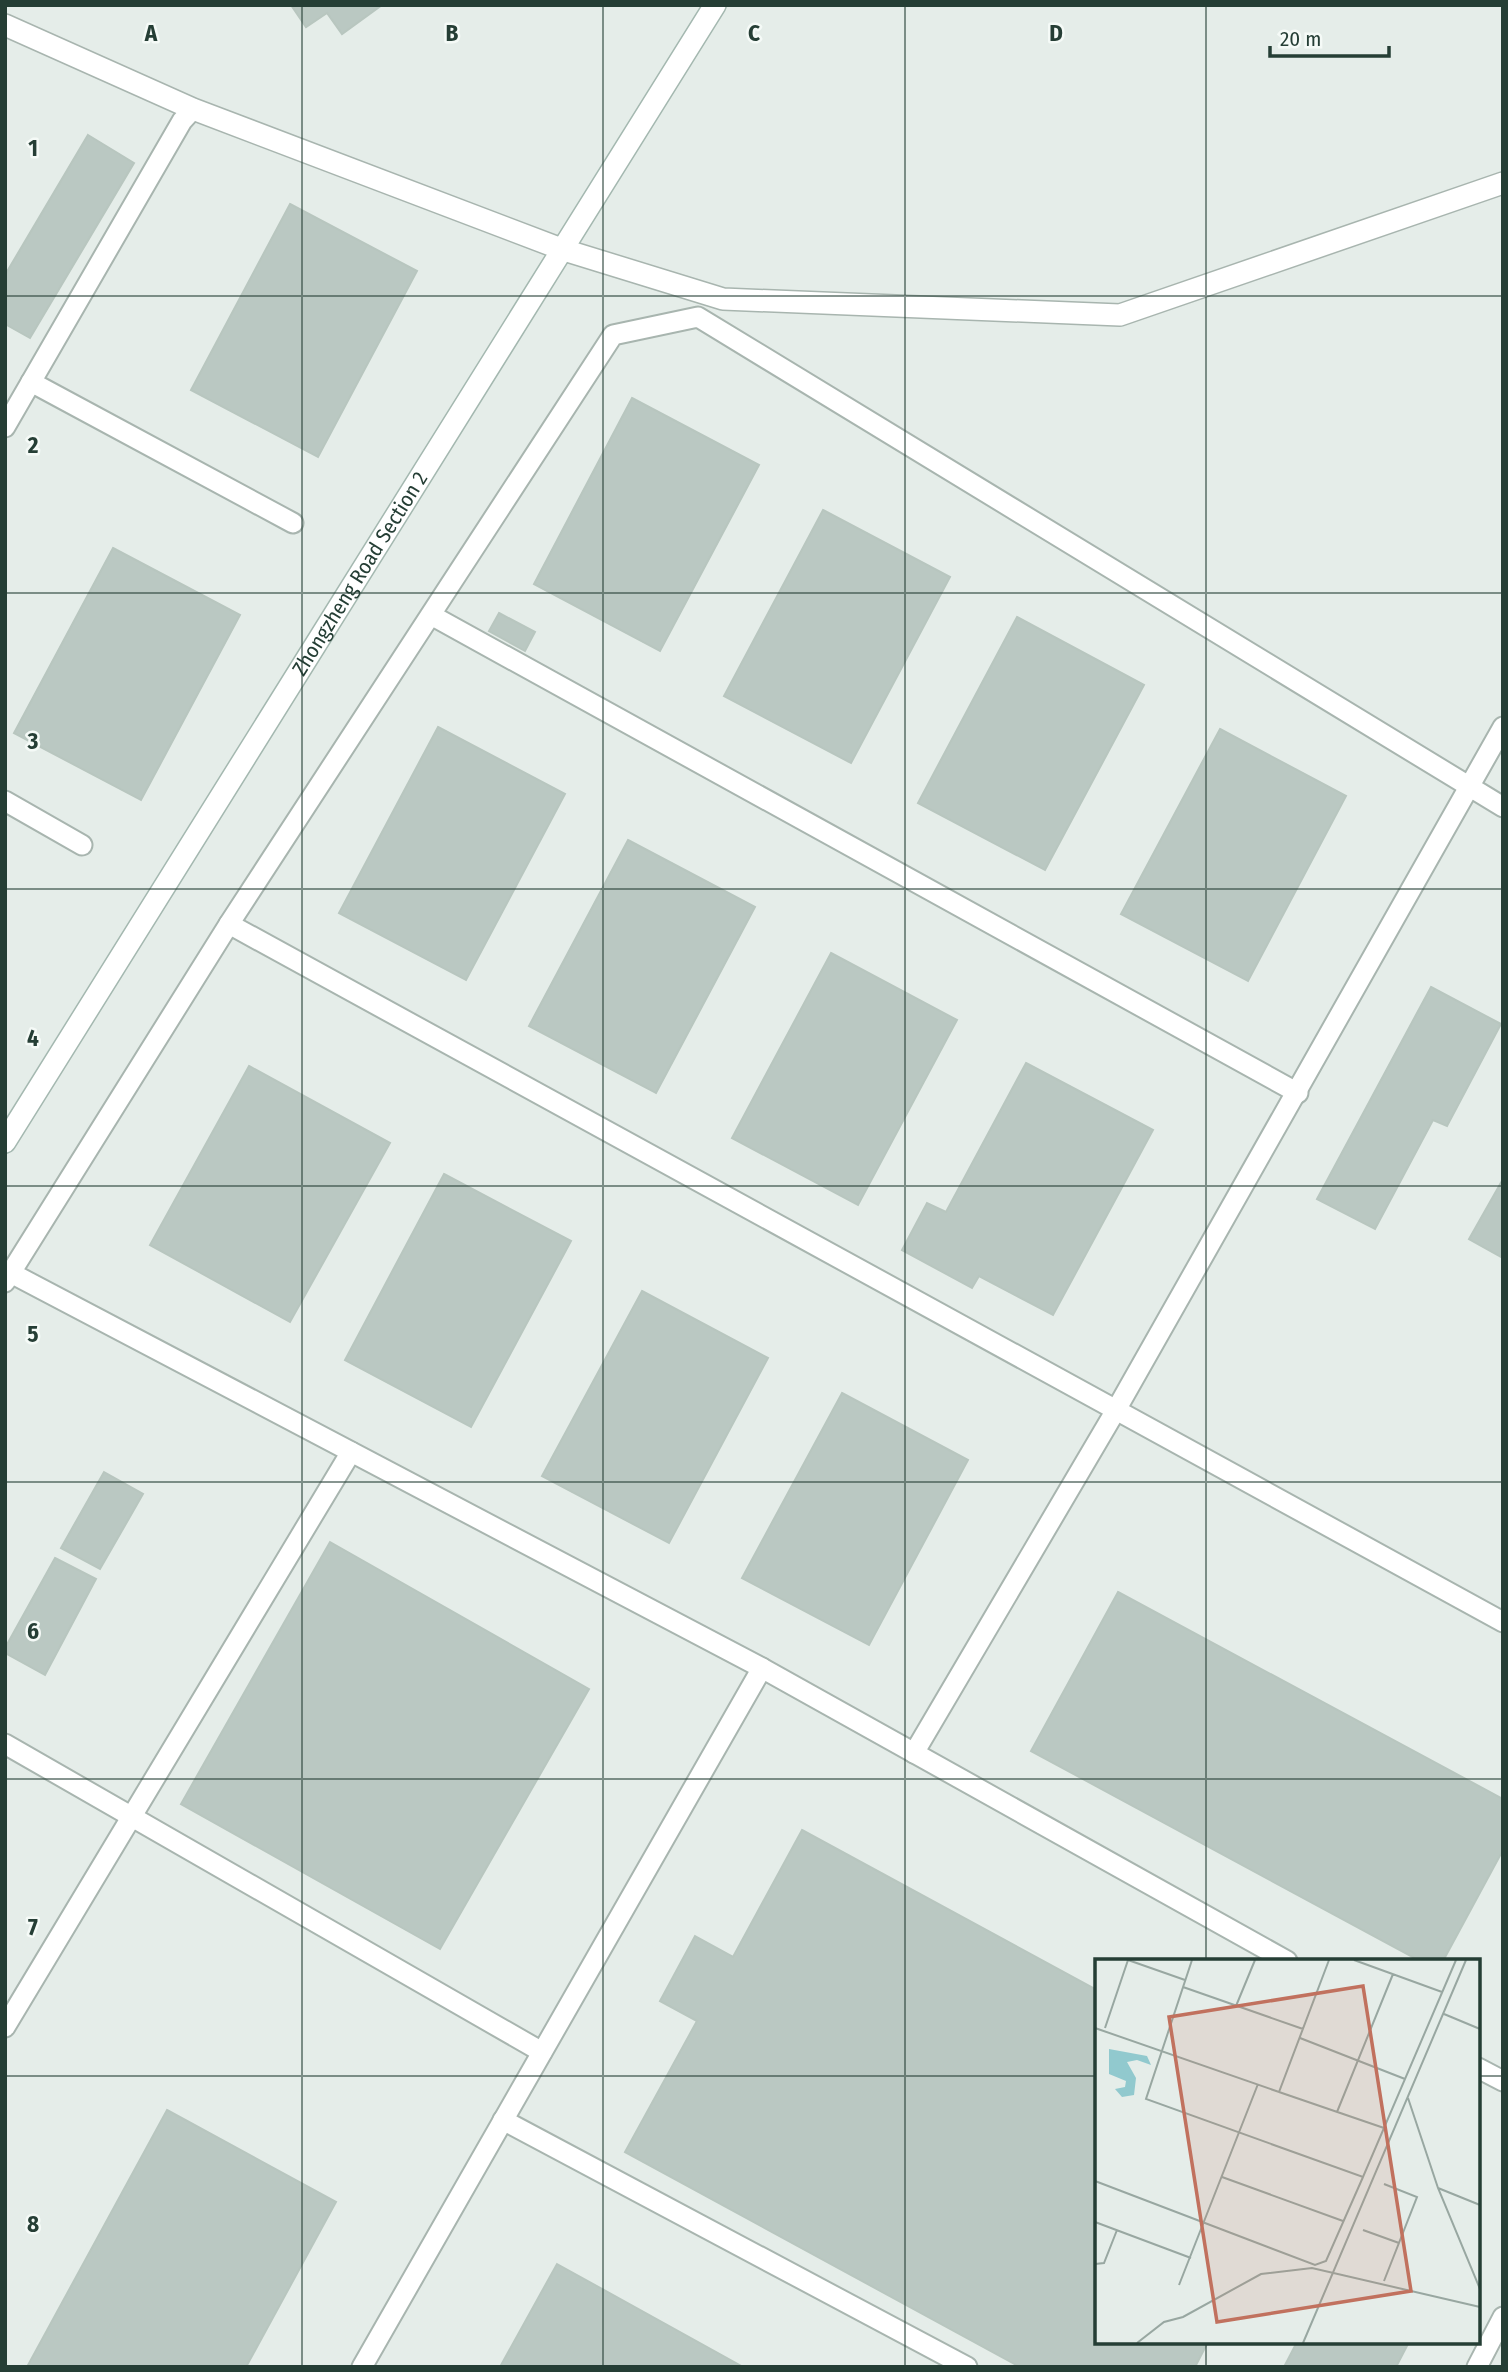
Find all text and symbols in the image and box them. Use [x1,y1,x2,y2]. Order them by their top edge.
scale bar [1270,14,1389,58]
text: A [144,19,158,47]
text: B [446,19,459,47]
text: C [748,19,760,47]
text: D [1049,19,1063,47]
text: 20 m [1280,26,1321,52]
text: 1 [28,134,38,162]
text: 2 [27,431,39,459]
street label: Zhongzheng Road Section 2 [287,467,433,680]
text: 3 [27,727,39,755]
text: 4 [27,1024,39,1052]
text: 5 [27,1320,39,1348]
text: 6 [27,1617,39,1645]
text: 7 [28,1913,38,1941]
inset map [1095,1959,1480,2344]
text: 8 [27,2210,39,2238]

